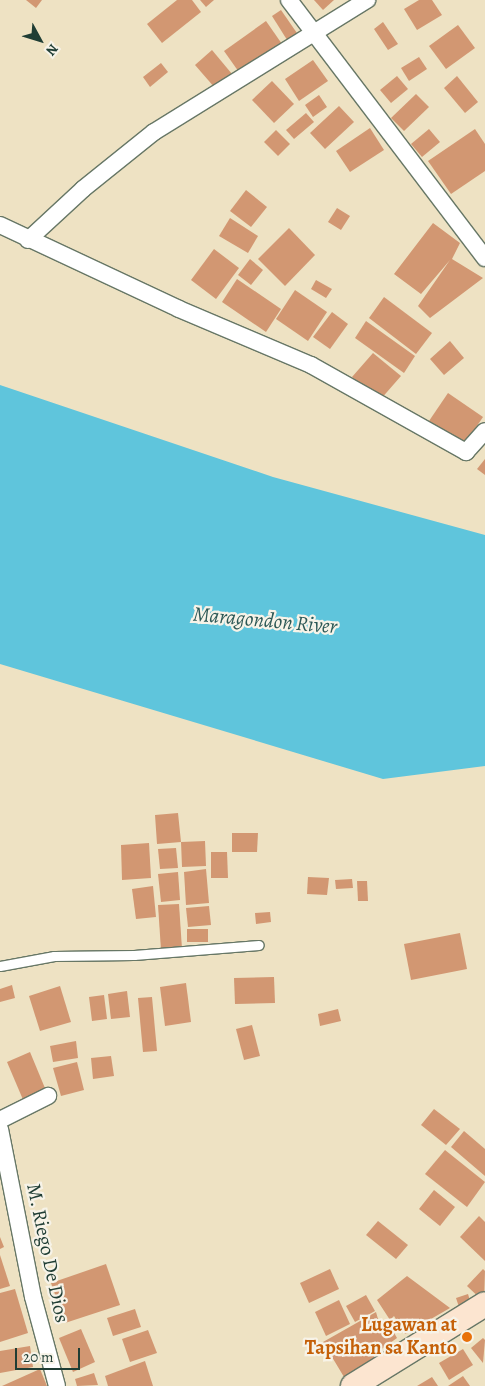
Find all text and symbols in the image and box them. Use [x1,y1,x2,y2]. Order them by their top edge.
north arrow [15,15,65,65]
text: N [41,40,63,60]
water label: Maragondon River [192,601,338,639]
street label: M. Riego De Dios [21,1181,75,1325]
place label: Lugawan at Tapsihan sa Kanto [305,1313,457,1360]
marker: Lugawan at Tapsihan sa Kanto [461,1331,473,1343]
scale bar [18,1338,82,1370]
text: 20 m [23,1347,54,1367]

